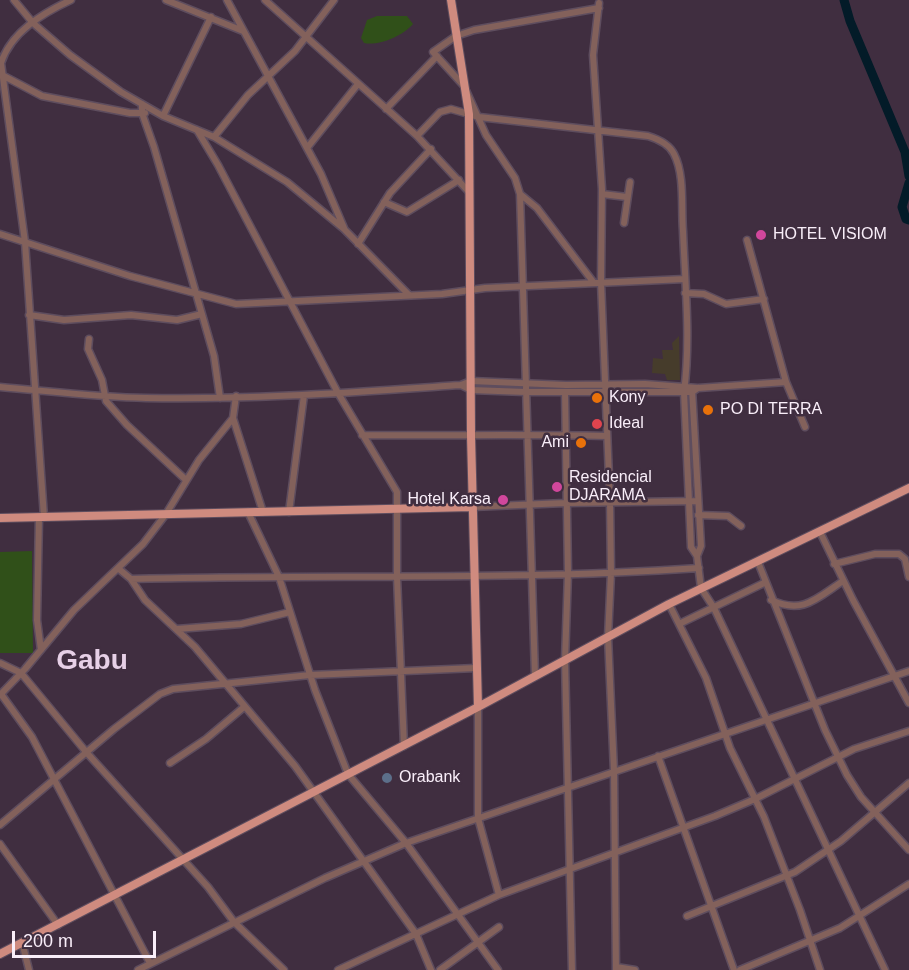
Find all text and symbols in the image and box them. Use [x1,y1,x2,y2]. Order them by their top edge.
place label: HOTEL VISIOM [773,225,887,245]
marker: HOTEL VISIOM [754,228,768,242]
place label: Kony [609,388,645,408]
marker: Kony [590,391,604,405]
place label: PO DI TERRA [720,400,822,420]
marker: PO DI TERRA [701,403,715,417]
place label: Ideal [609,414,644,434]
marker: Ideal [590,417,604,431]
place label: Ami [541,433,569,453]
marker: Ami [574,436,588,450]
place label: Residencial DJARAMA [569,468,652,506]
marker: Residencial DJARAMA [550,480,564,494]
place label: Hotel Karsa [407,490,491,510]
marker: Hotel Karsa [496,493,510,507]
district label: Gabu [56,644,128,678]
place label: Orabank [399,768,460,788]
marker: Orabank [380,771,394,785]
scale bar [15,919,159,957]
text: 200 m [23,931,73,951]

